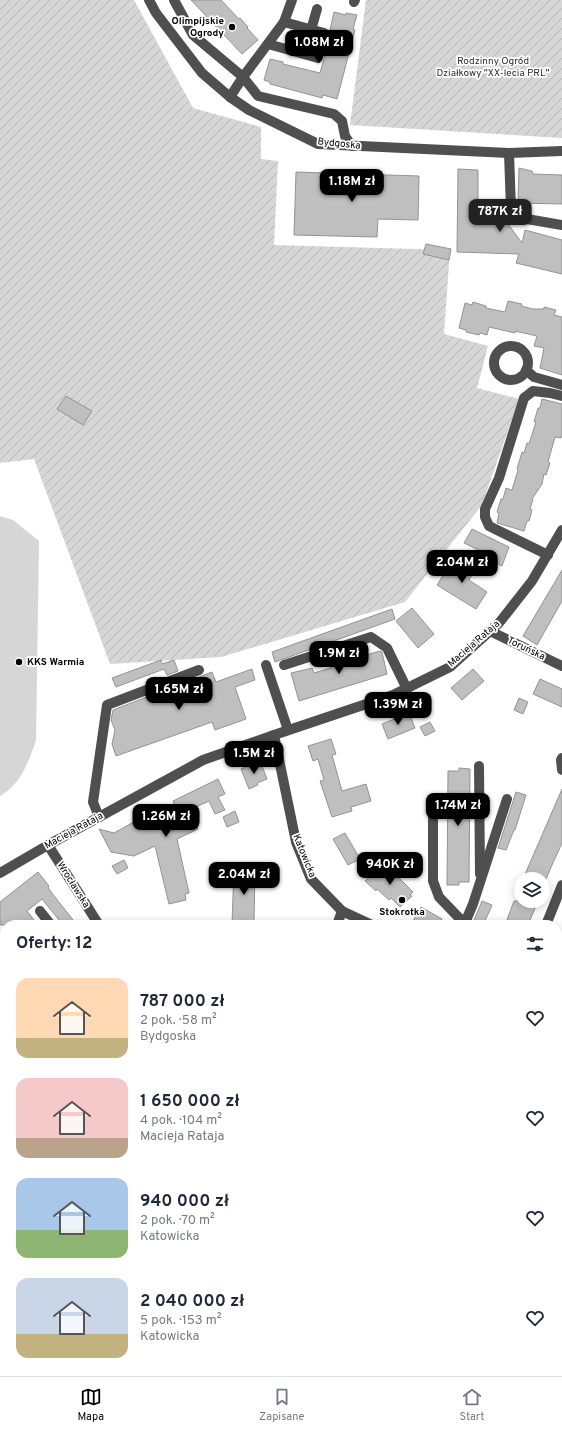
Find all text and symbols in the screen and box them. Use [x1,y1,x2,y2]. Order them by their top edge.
place label: Olimpijskie Ogrody [172,15,224,40]
marker: Olimpijskie Ogrody [227,22,237,32]
pin: 1.08M zł [278,30,360,64]
text: 1.08M zł [294,35,344,51]
park label: Rodzinny Ogród Działkowy "XX-lecia PRL" [436,55,550,80]
street label: Bydgoska [317,135,361,153]
pin: 1.18M zł [311,169,393,203]
text: 1.18M zł [329,174,375,190]
pin: 787K zł [463,199,537,233]
text: 787K zł [478,204,522,220]
pin: 2.04M zł [421,550,503,584]
text: 2.04M zł [436,555,488,571]
street label: Macieja Rataja [445,618,503,670]
street label: Toruńska [505,634,547,664]
pin: 1.9M zł [302,641,376,675]
text: 1.9M zł [318,646,360,662]
place label: KKS Warmia [27,656,84,669]
marker: KKS Warmia [14,657,24,667]
pin: 1.65M zł [138,677,220,711]
text: 1.65M zł [155,682,203,698]
pin: 1.39M zł [357,692,439,726]
text: 1.39M zł [374,697,422,713]
pin: 1.5M zł [217,741,291,775]
text: 1.5M zł [234,746,275,762]
pin: 1.74M zł [417,793,499,827]
text: 1.74M zł [435,798,481,814]
pin: 1.26M zł [125,804,207,838]
text: 1.26M zł [142,809,190,825]
street label: Macieja Rataja [42,810,106,852]
street label: Katowicka [289,832,319,880]
pin: 940K zł [353,852,427,886]
text: 940K zł [366,857,414,873]
street label: Wrocławska [54,859,92,911]
pin: 2.04M zł [203,862,285,896]
text: 2.04M zł [218,867,270,883]
map controls [514,872,550,908]
button: layers [514,872,550,908]
marker: Stokrotka [397,895,407,905]
place label: Stokrotka [379,906,425,919]
text: Oferty: 12 [16,933,92,955]
icon: filters [524,933,546,955]
text: 787 000 zł [140,991,224,1013]
icon: home [48,994,96,1042]
icon: heart [524,1007,546,1029]
text: 2 pok. · 58 m² [140,1013,217,1029]
text: Bydgoska [140,1029,196,1045]
text: 1 650 000 zł [140,1091,239,1113]
icon: home [48,1094,96,1142]
icon: heart [524,1107,546,1129]
text: 4 pok. · 104 m² [140,1113,222,1129]
text: Macieja Rataja [140,1129,224,1145]
text: 940 000 zł [140,1191,229,1213]
icon: home [48,1194,96,1242]
icon: heart [524,1207,546,1229]
text: 2 pok. · 70 m² [140,1213,215,1229]
text: Katowicka [140,1229,199,1245]
text: 2 040 000 zł [140,1291,244,1313]
icon: home [48,1294,96,1342]
icon: heart [524,1307,546,1329]
text: 5 pok. · 153 m² [140,1313,221,1329]
text: Katowicka [140,1329,199,1345]
tab: Mapa [77,1386,104,1424]
tab: Zapisane [259,1386,304,1424]
tab: Start [459,1386,484,1424]

